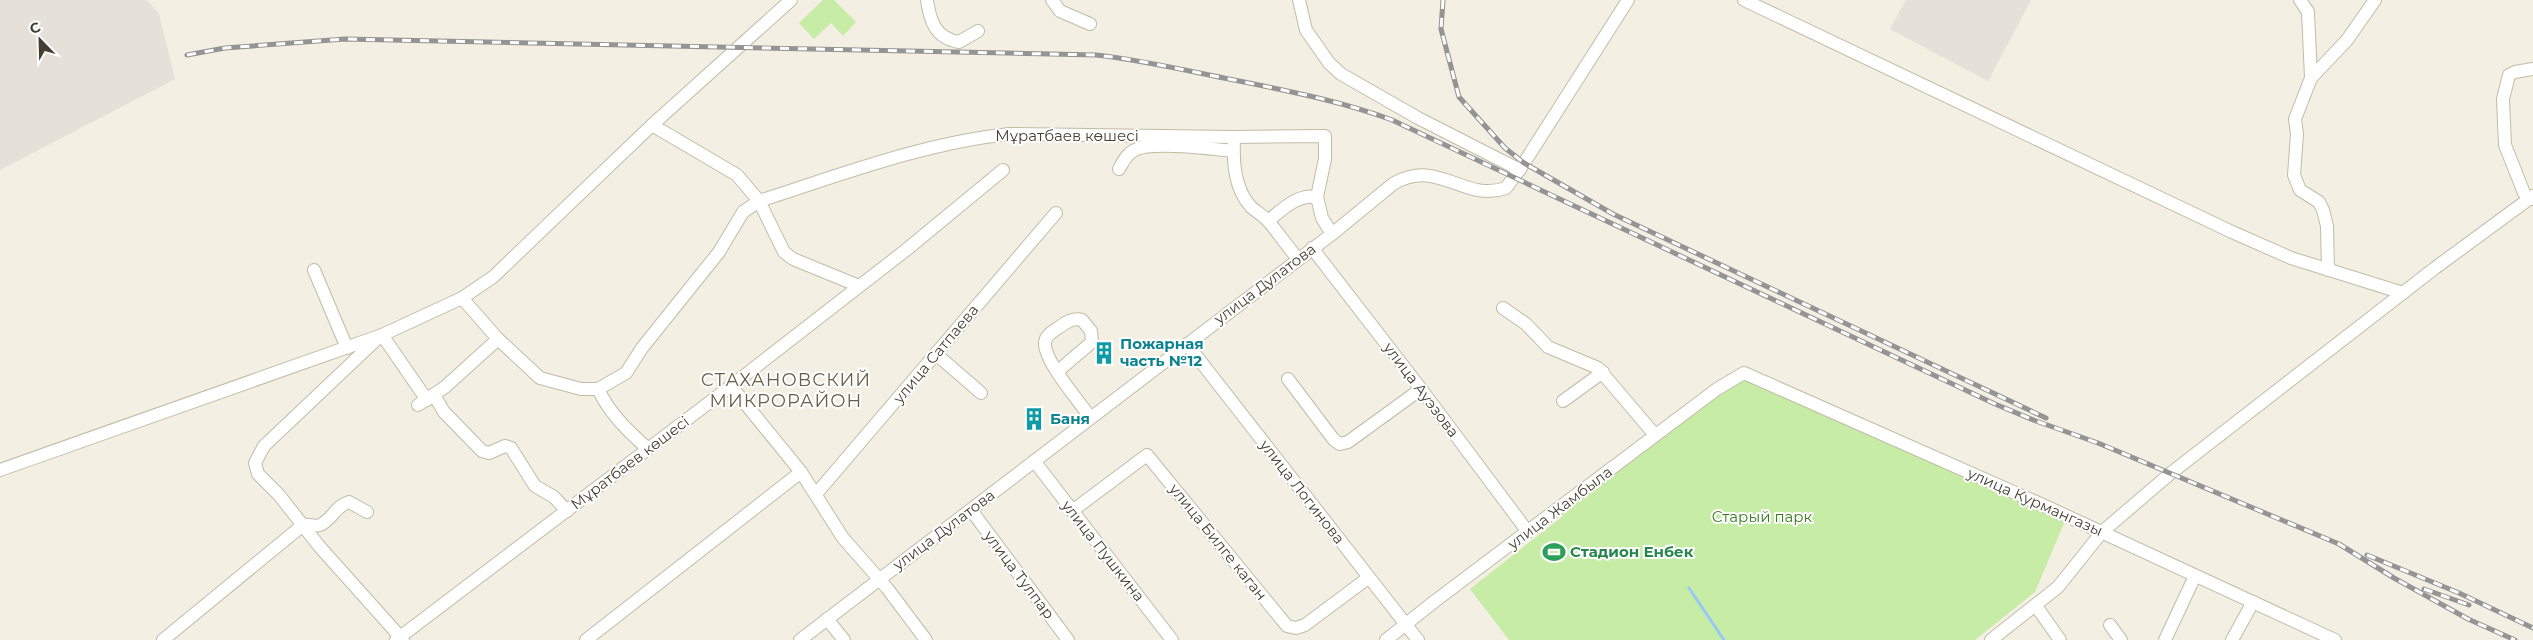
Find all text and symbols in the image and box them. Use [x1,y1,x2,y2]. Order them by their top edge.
north arrow [15,15,65,65]
text: С [27,18,43,38]
street label: Мұратбаев көшесі [995,126,1139,145]
street label: улица Дулатова [1209,239,1319,329]
street label: улица Сатпаева [888,300,982,408]
place label: Пожарная часть №12 [1120,334,1204,370]
street label: улица Ауэзова [1379,338,1463,441]
building icon: Пожарная часть №12 [1091,340,1117,366]
district label: СТАХАНОВСКИЙ МИКРОРАЙОН [701,369,871,412]
building icon: Баня [1021,406,1047,432]
place label: Баня [1050,409,1090,428]
street label: Мұратбаев көшесі [567,412,693,513]
street label: улица Логинова [1255,435,1349,548]
street label: улица Жамбыла [1503,462,1616,554]
street label: улица Курмангазы [1964,463,2106,540]
street label: улица Билге каган [1165,479,1271,604]
street label: улица Дулатова [888,485,998,575]
street label: улица Пушкина [1057,495,1149,605]
park label: Старый парк [1712,507,1813,526]
street label: улица Тулпар [979,526,1059,623]
sports icon: Стадион Енбек [1541,539,1567,565]
place label: Стадион Енбек [1570,542,1694,561]

